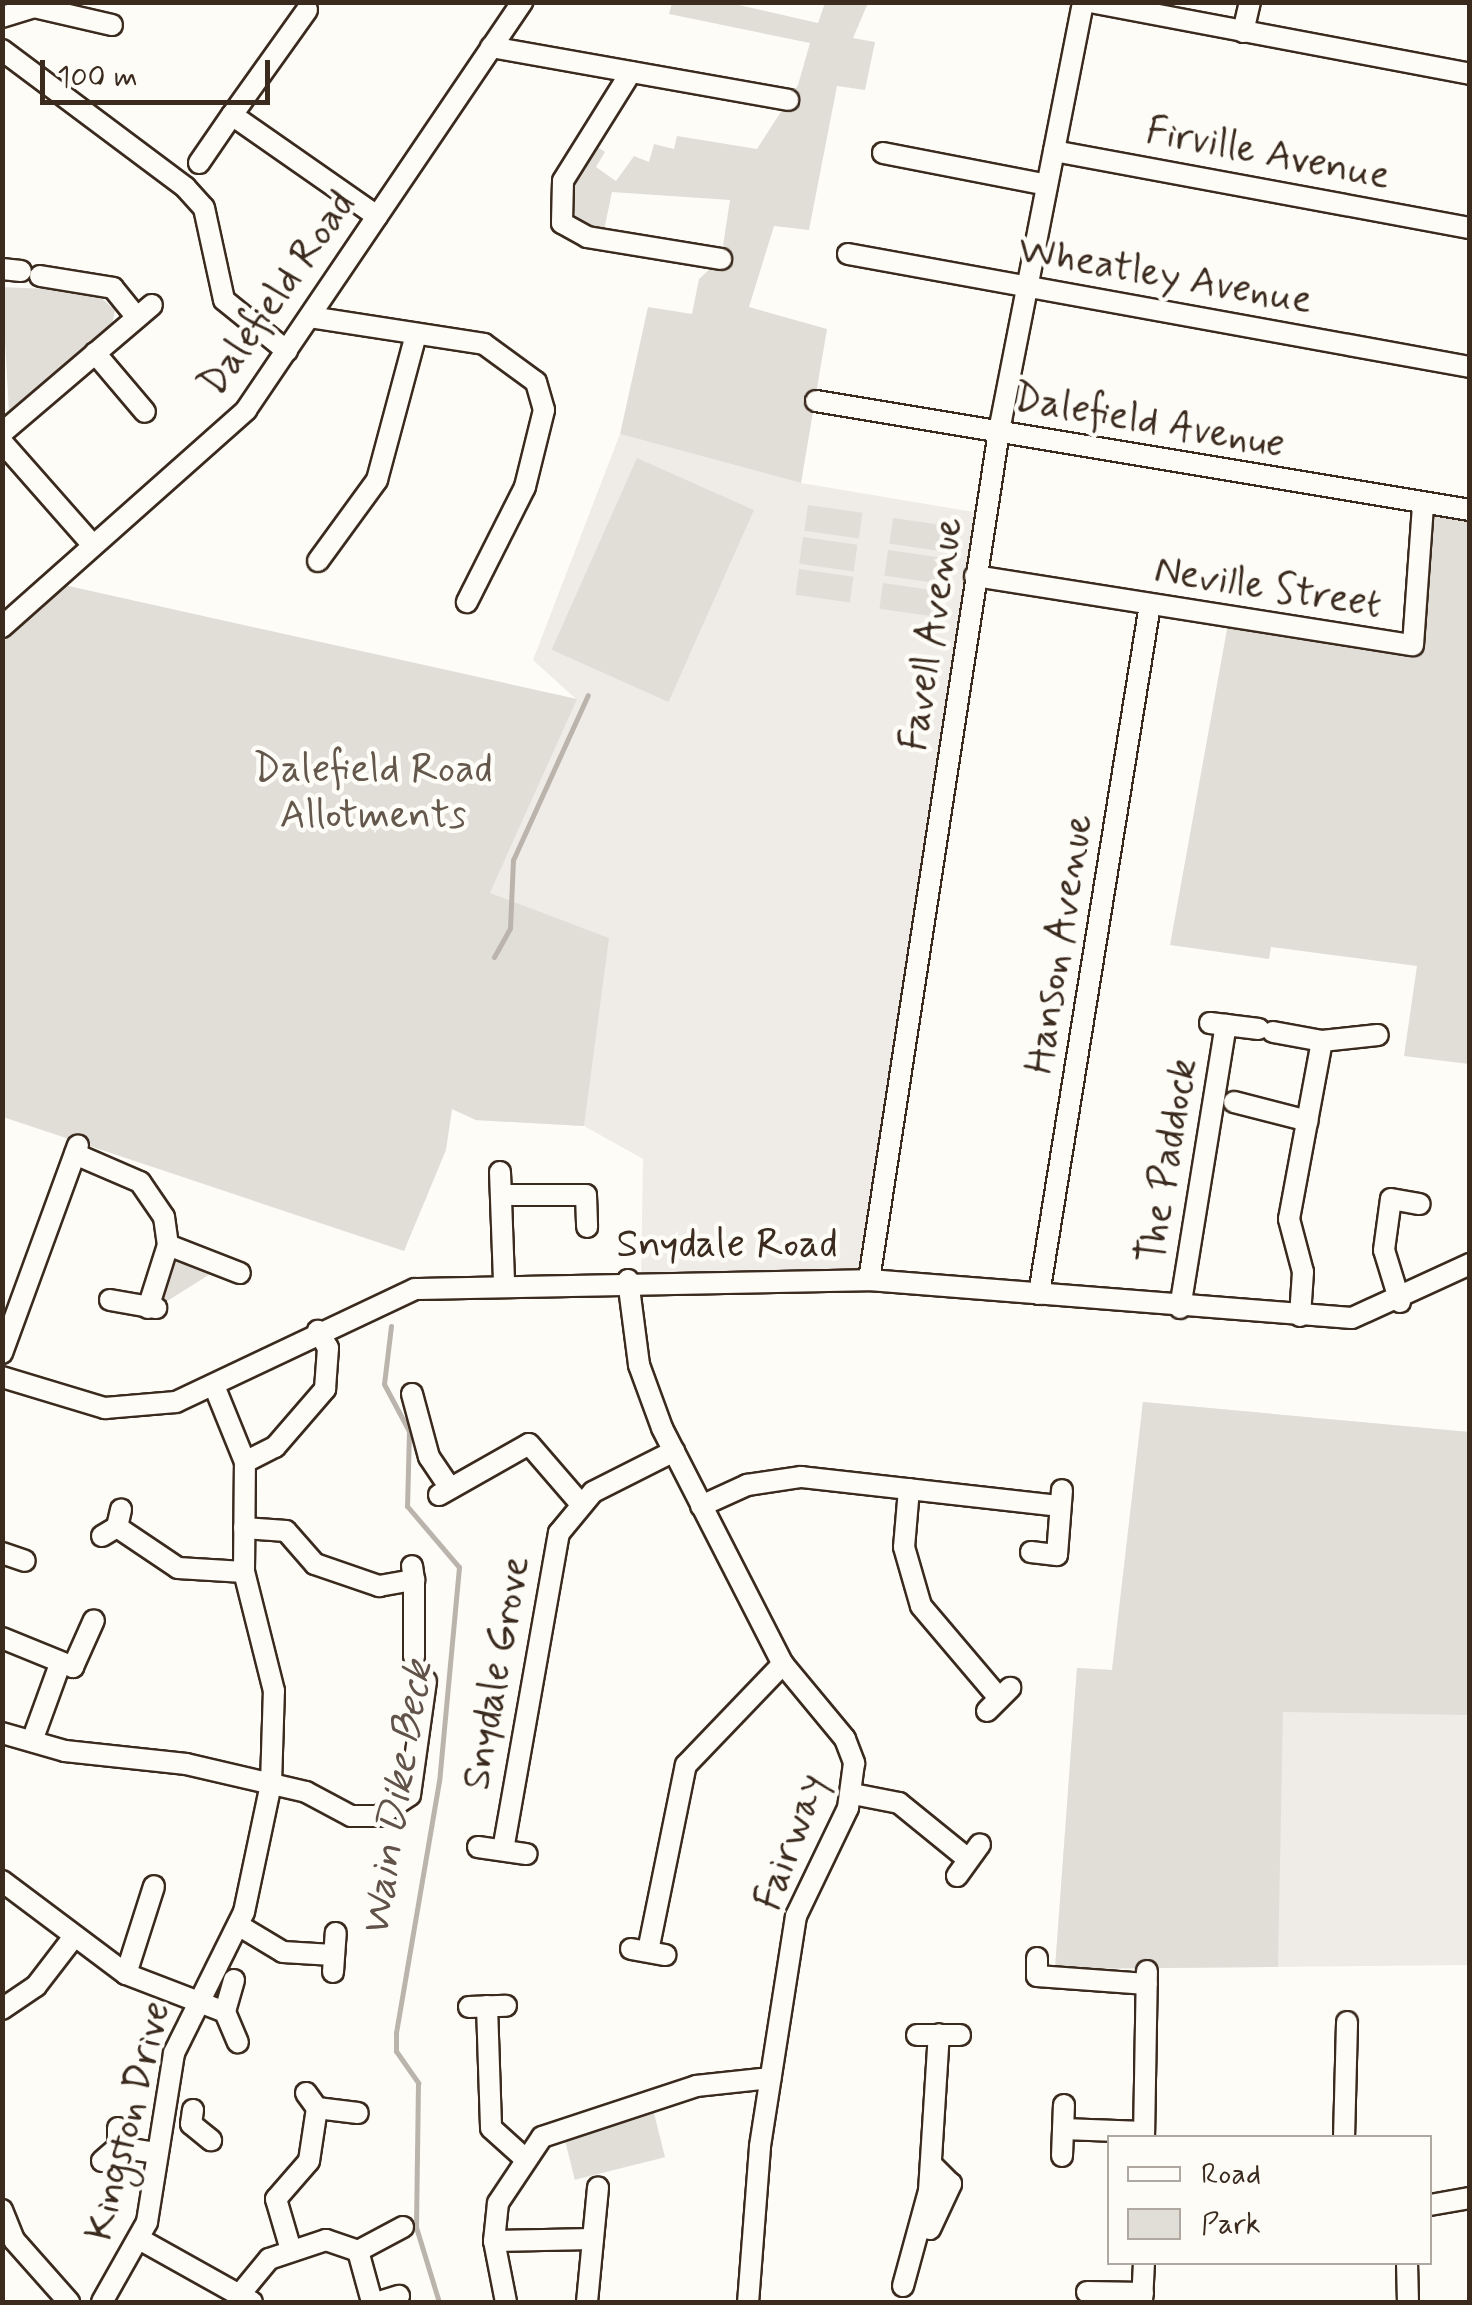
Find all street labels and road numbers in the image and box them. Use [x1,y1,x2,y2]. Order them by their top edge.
street label: Firville Avenue [1142,107,1394,201]
street label: Dalefield Road [190,183,366,405]
street label: Wheatley Avenue [1013,226,1317,326]
street label: Dalefield Avenue [1006,374,1292,470]
street label: Favell Avenue [890,516,974,752]
street label: Neville Street [1148,546,1388,630]
street label: Hanson Avenue [1016,813,1104,1075]
street label: The Paddock [1128,1054,1208,1268]
street label: Snydale Road [617,1221,837,1269]
street label: Snydale Grove [453,1553,541,1793]
street label: Fairway [744,1767,838,1917]
street label: Kingston Drive [76,1998,182,2244]

